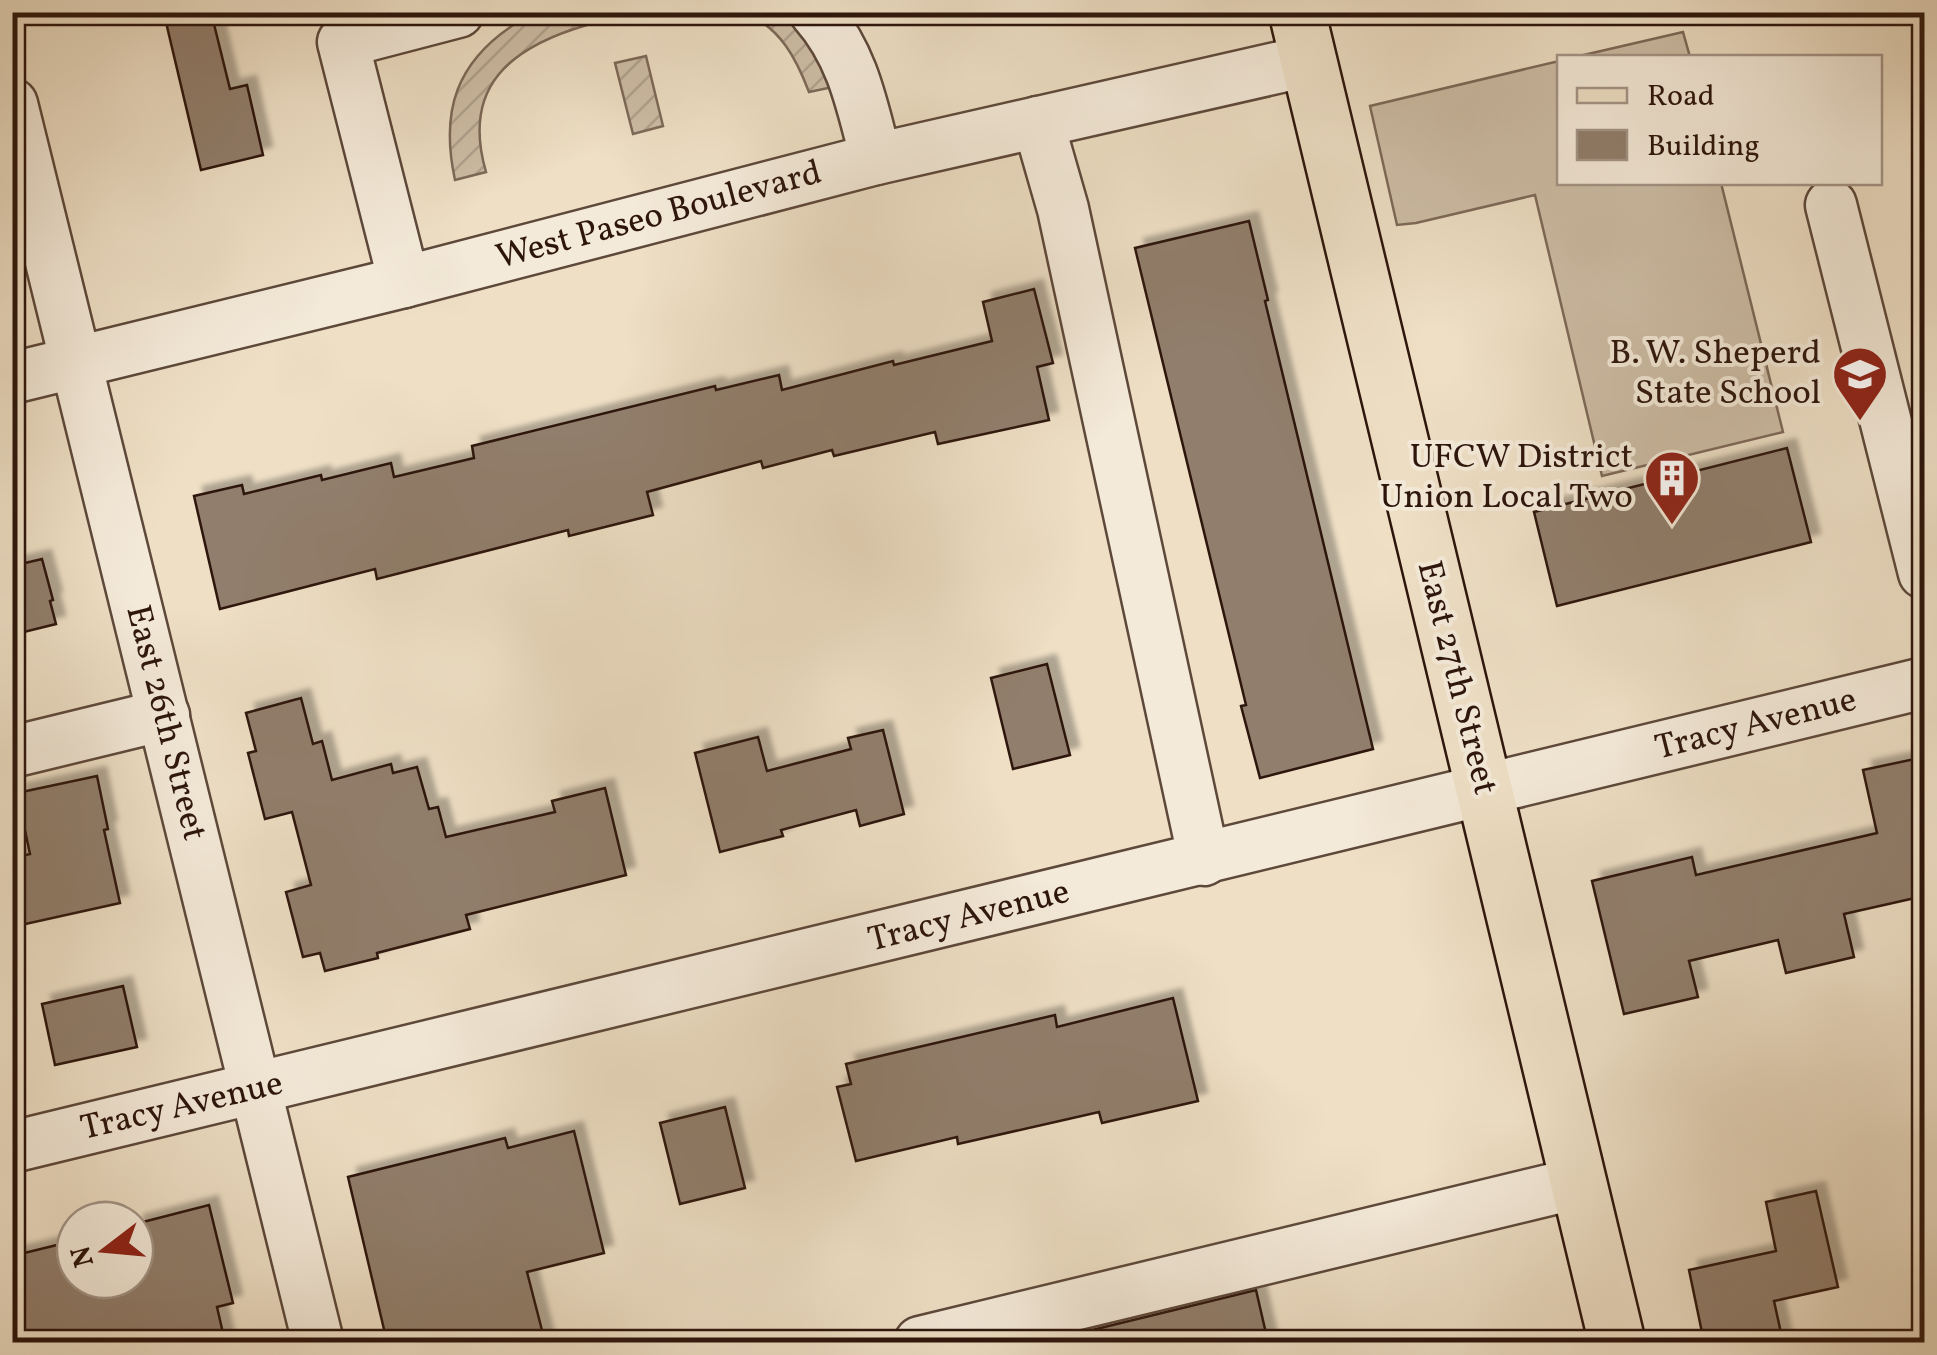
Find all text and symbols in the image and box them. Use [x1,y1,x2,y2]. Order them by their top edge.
legend [1557,55,1882,185]
text: Road [1647,76,1715,118]
text: Building [1647,126,1760,168]
street label: West Paseo Boulevard [491,149,827,283]
place label: B. W. Sheperd State School [1610,330,1821,418]
school or university icon: B. W. Sheperd State School [1830,344,1890,423]
place label: UFCW District Union Local Two [1380,434,1633,522]
building icon: UFCW District Union Local Two [1642,448,1702,527]
street label: East 27th Street [1404,556,1508,800]
street label: East 26th Street [113,600,217,846]
street label: Tracy Avenue [1650,677,1862,773]
street label: Tracy Avenue [863,869,1075,965]
street label: Tracy Avenue [76,1060,288,1154]
north arrow [55,1200,155,1300]
text: N [62,1241,105,1271]

